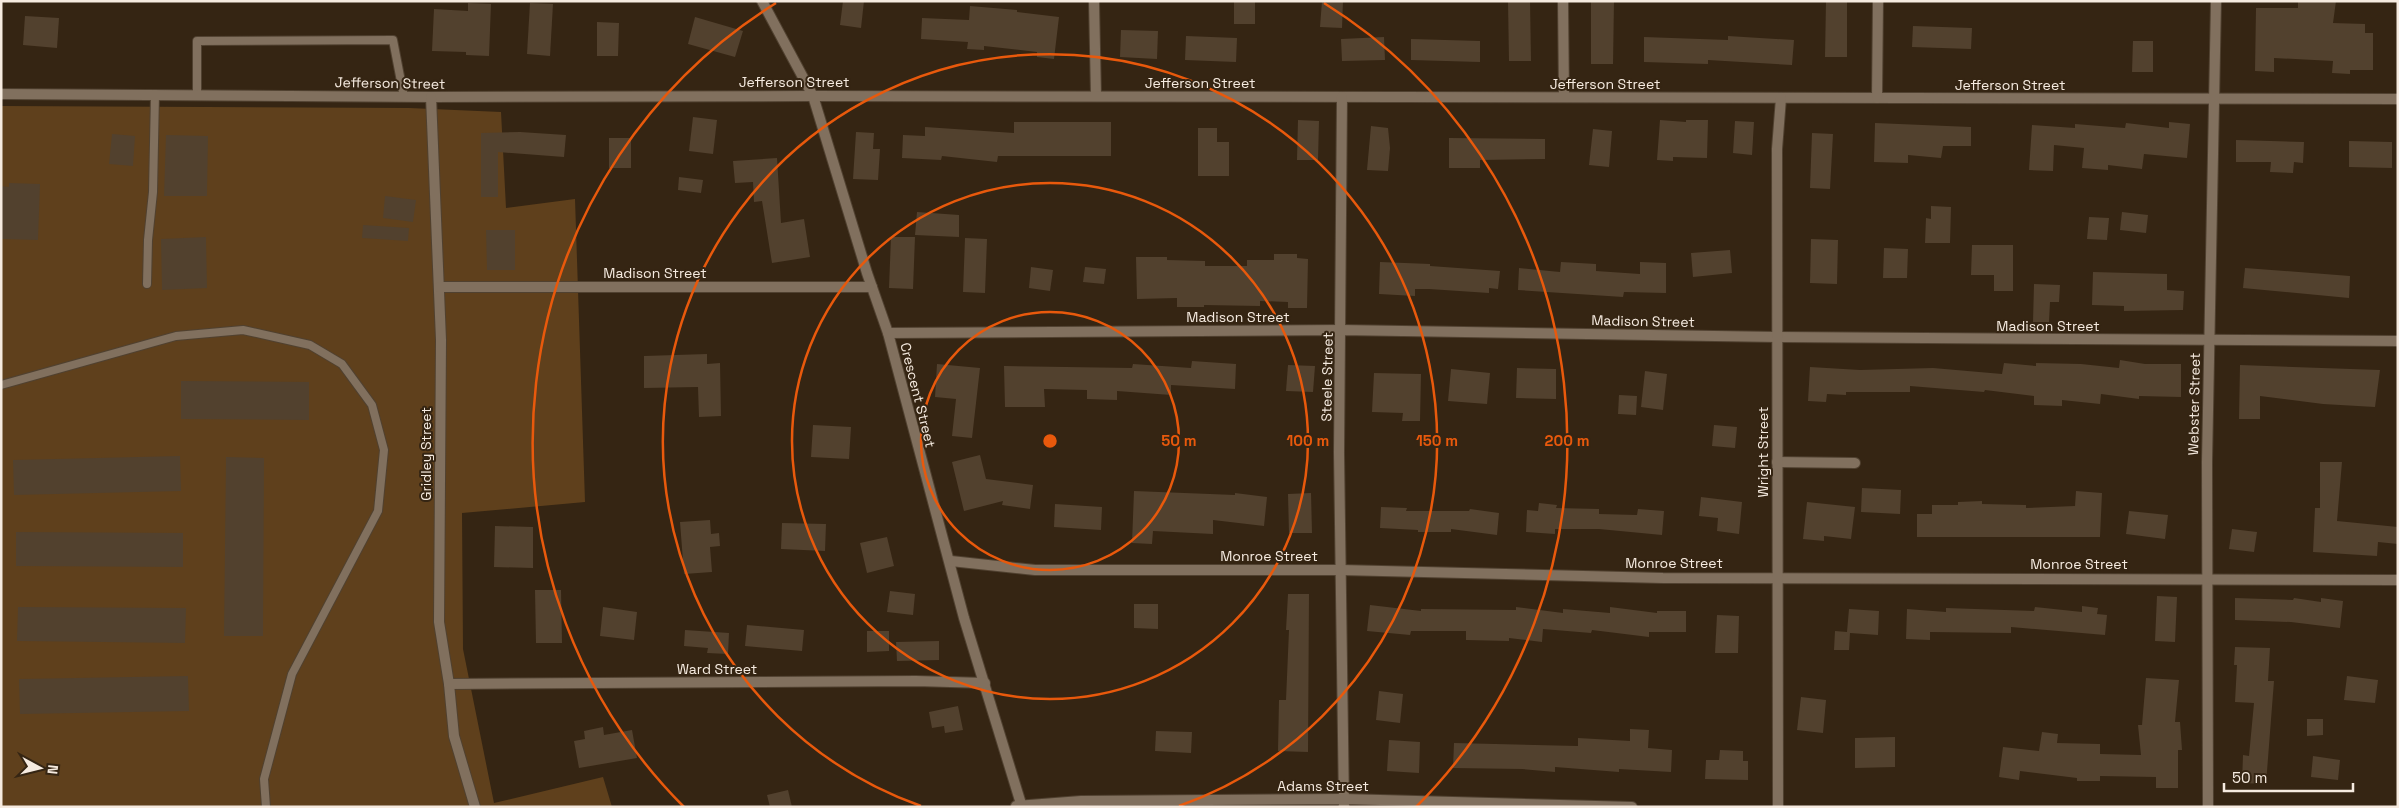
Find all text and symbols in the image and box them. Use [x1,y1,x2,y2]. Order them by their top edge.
street label: Jefferson Street [334,73,446,93]
street label: Jefferson Street [739,73,849,91]
street label: Jefferson Street [1145,74,1255,92]
street label: Jefferson Street [1550,75,1660,93]
street label: Jefferson Street [1955,76,2065,94]
street label: Madison Street [603,264,707,282]
street label: Madison Street [1186,308,1290,326]
street label: Madison Street [1591,311,1695,331]
street label: Madison Street [1996,317,2100,335]
street label: Steele Street [1317,332,1337,422]
street label: Crescent Street [896,341,940,449]
street label: Webster Street [2184,352,2204,456]
street label: Wright Street [1754,406,1772,498]
street label: Gridley Street [417,407,435,501]
text: 50 m [1161,431,1197,450]
text: 100 m [1287,431,1329,450]
text: 150 m [1416,431,1458,450]
text: 200 m [1545,431,1589,450]
centre of rings [1041,432,1059,450]
street label: Monroe Street [1220,547,1318,565]
street label: Monroe Street [1625,554,1723,572]
street label: Monroe Street [2030,555,2128,573]
street label: Ward Street [677,660,757,678]
north arrow [15,743,65,793]
scale bar [2224,760,2353,792]
text: N [43,764,62,775]
text: 50 m [2232,768,2267,787]
street label: Adams Street [1277,777,1369,795]

